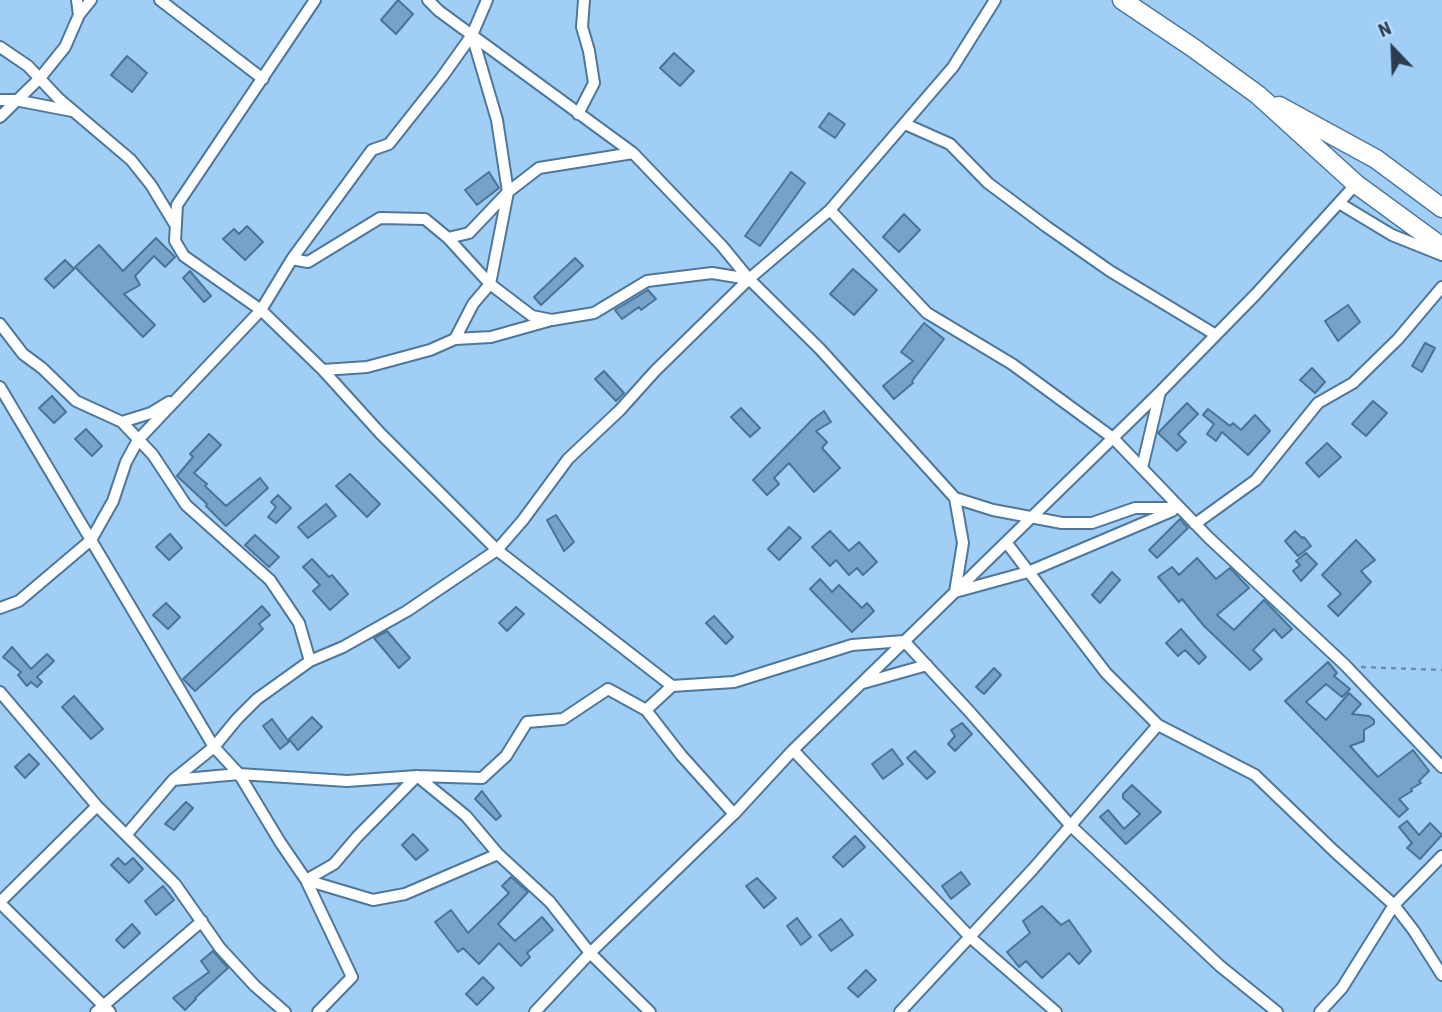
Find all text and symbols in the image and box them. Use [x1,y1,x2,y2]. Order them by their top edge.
north arrow [1358,14,1428,84]
text: N [1375,16,1394,42]

